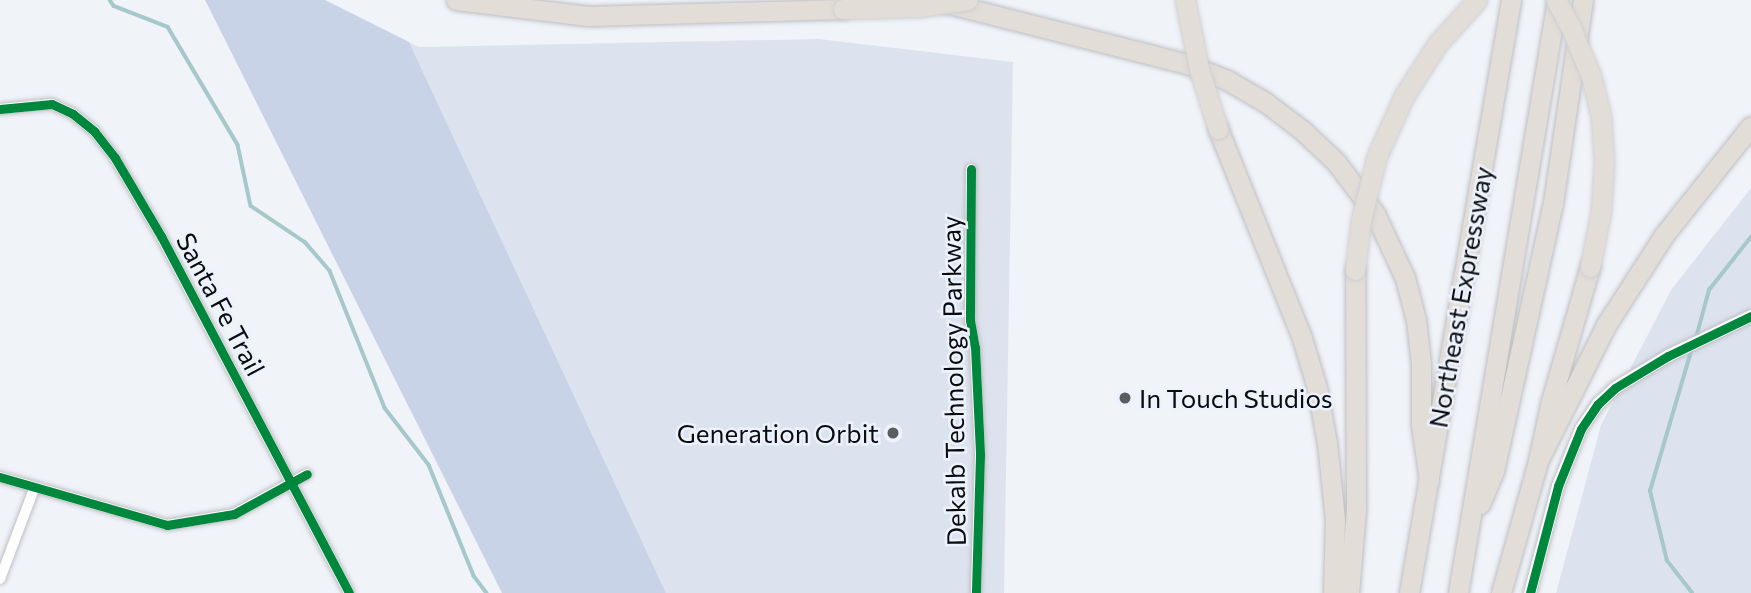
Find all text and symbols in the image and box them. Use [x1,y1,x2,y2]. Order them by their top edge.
street label: Northeast Expressway [1422,164,1498,430]
street label: Dekalb Technology Parkway [935,216,971,546]
street label: Santa Fe Trail [170,227,272,381]
place label: In Touch Studios [1139,382,1333,414]
marker: In Touch Studios [1117,390,1133,406]
place label: Generation Orbit [677,417,879,449]
marker: Generation Orbit [885,425,901,441]

